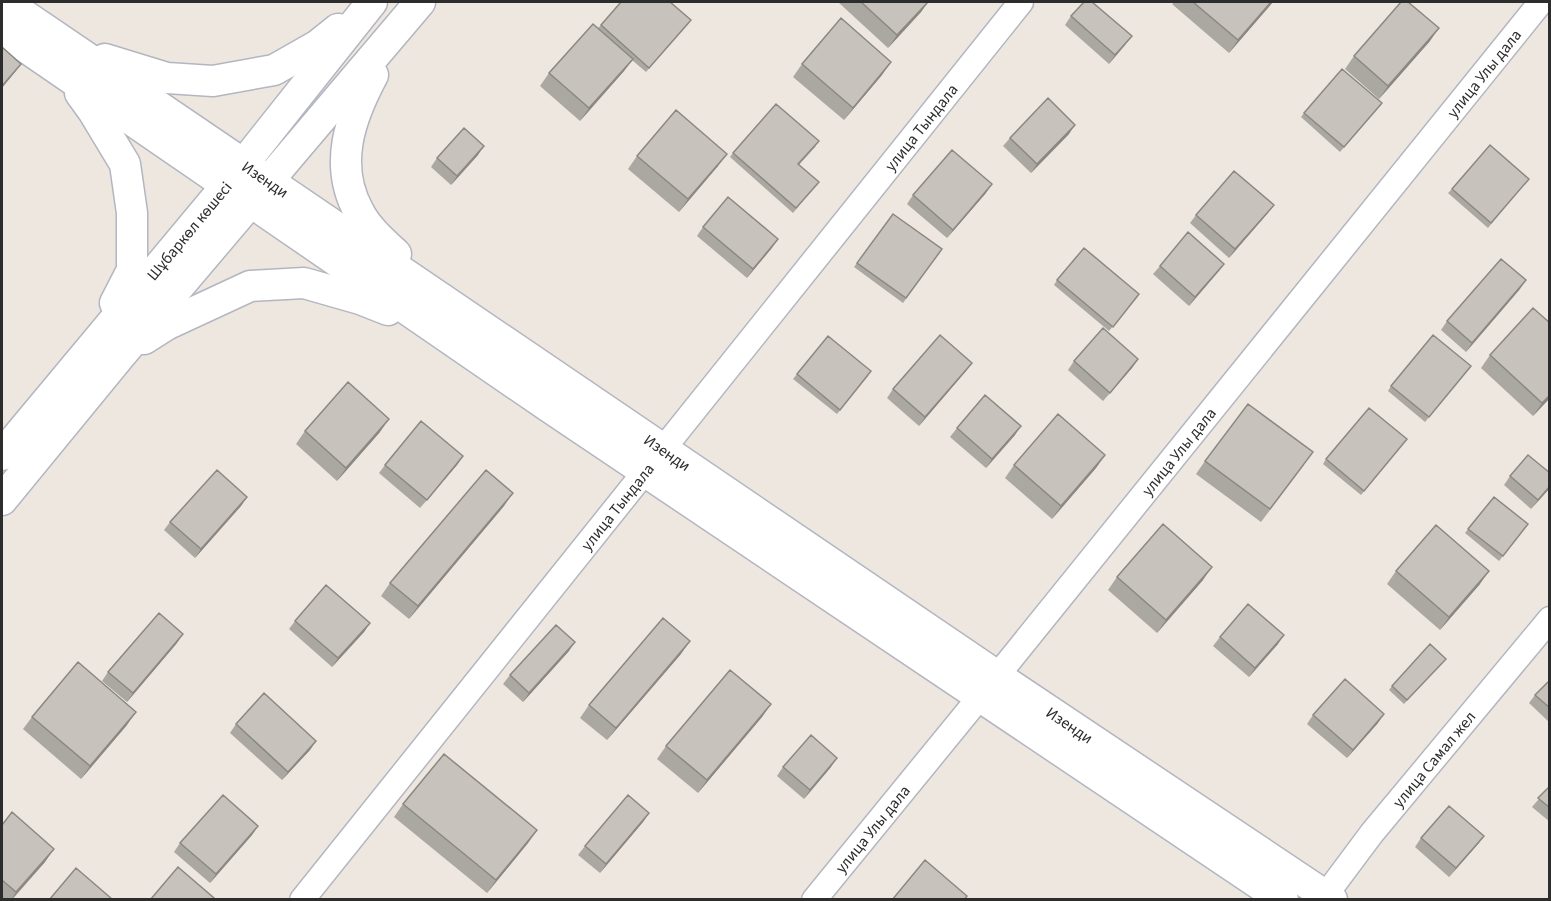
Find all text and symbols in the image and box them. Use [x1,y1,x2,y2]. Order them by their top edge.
street label: улица Улы дала [1442,25,1527,123]
street label: улица Тындала [880,80,963,176]
street label: Изенди [237,156,293,204]
street label: Шұбаркөл көшесі [142,177,237,285]
street label: улица Улы дала [1137,403,1222,501]
street label: Изенди [639,429,695,477]
street label: улица Тындала [576,459,660,555]
street label: Изенди [1041,702,1097,749]
street label: улица Самал жел [1388,707,1481,812]
street label: улица Улы дала [830,781,916,878]

